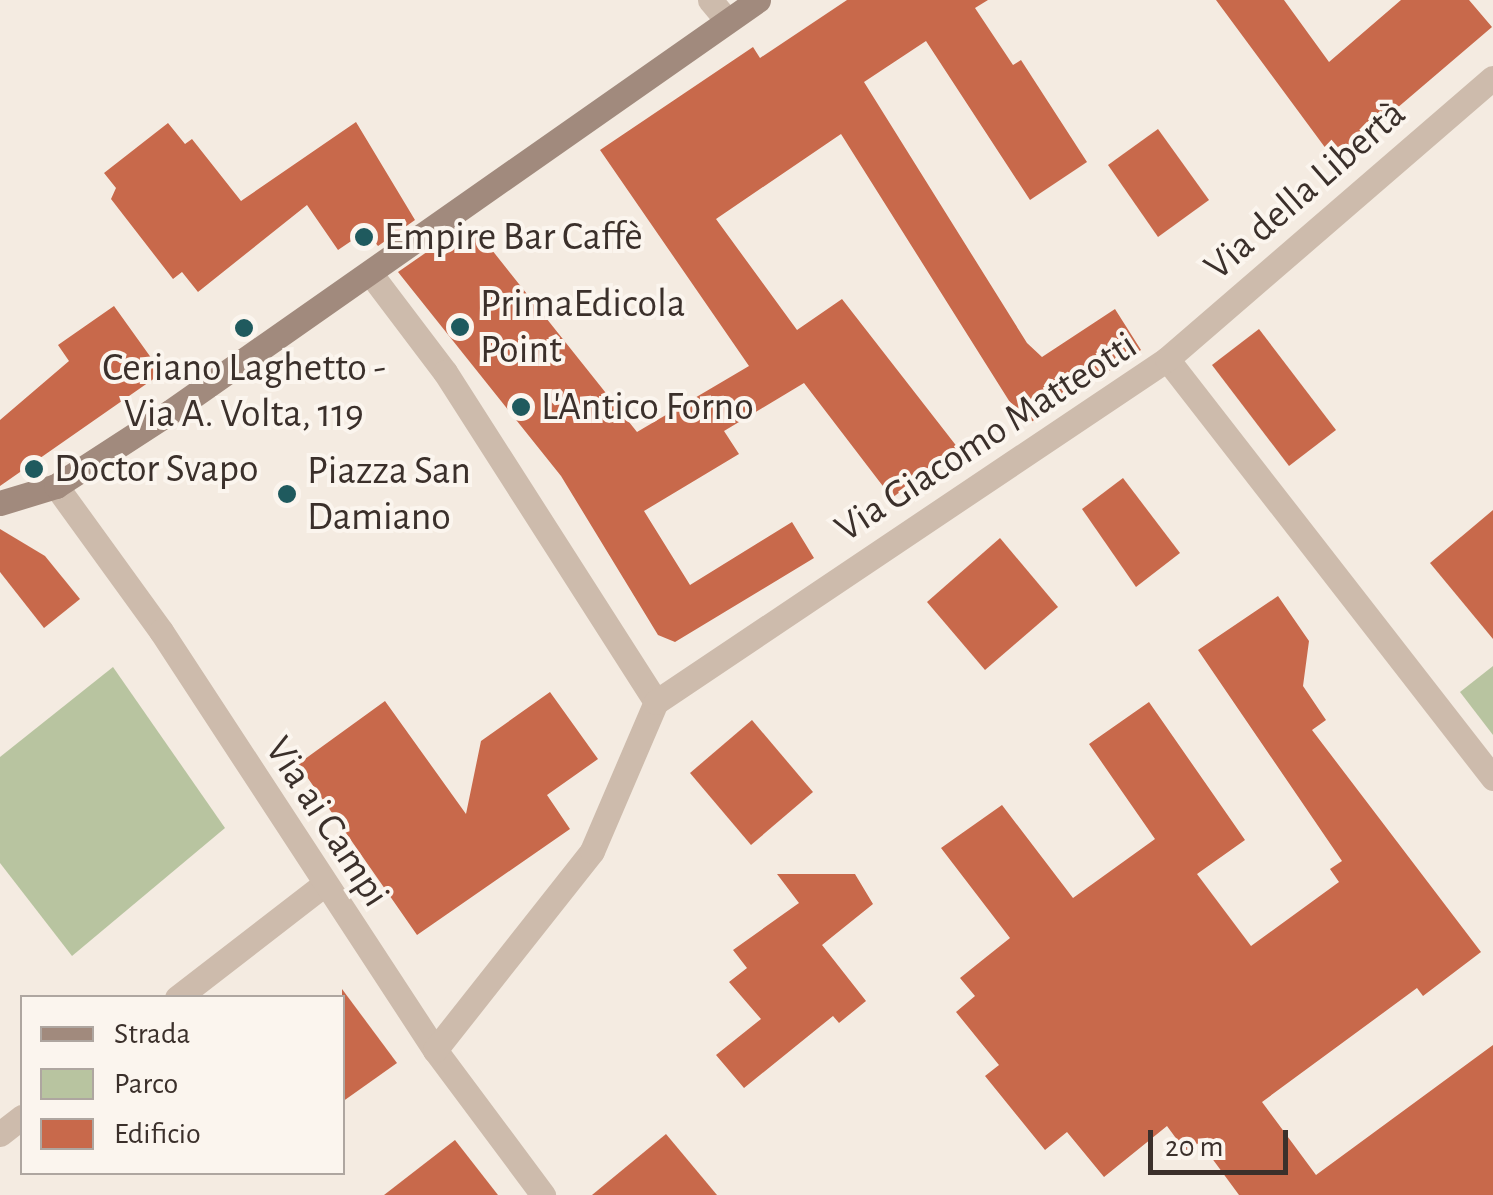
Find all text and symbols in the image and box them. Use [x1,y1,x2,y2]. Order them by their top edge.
street label: Via della Libertà [1195,90,1415,290]
place label: Empire Bar Caffè [384,213,643,261]
marker: Empire Bar Caffè [353,226,375,248]
place label: PrimaEdicola Point [480,280,685,374]
marker: PrimaEdicola Point [449,316,471,338]
marker: Ceriano Laghetto - Via A. Volta, 119 [233,317,255,339]
street label: Via Giacomo Matteotti [826,322,1146,552]
place label: Ceriano Laghetto - Via A. Volta, 119 [102,344,386,438]
place label: L'Antico Forno [541,383,754,431]
marker: L'Antico Forno [510,396,532,418]
place label: Doctor Svapo [54,445,259,493]
place label: Piazza San Damiano [307,447,471,541]
marker: Doctor Svapo [23,458,45,480]
marker: Piazza San Damiano [276,483,298,505]
street label: Via ai Campi [254,728,400,916]
legend [20,995,345,1175]
text: Strada [114,1019,190,1049]
text: Parco [114,1069,178,1099]
scale bar [1153,1110,1293,1172]
text: Edificio [114,1119,201,1149]
text: 20 m [1165,1132,1223,1162]

